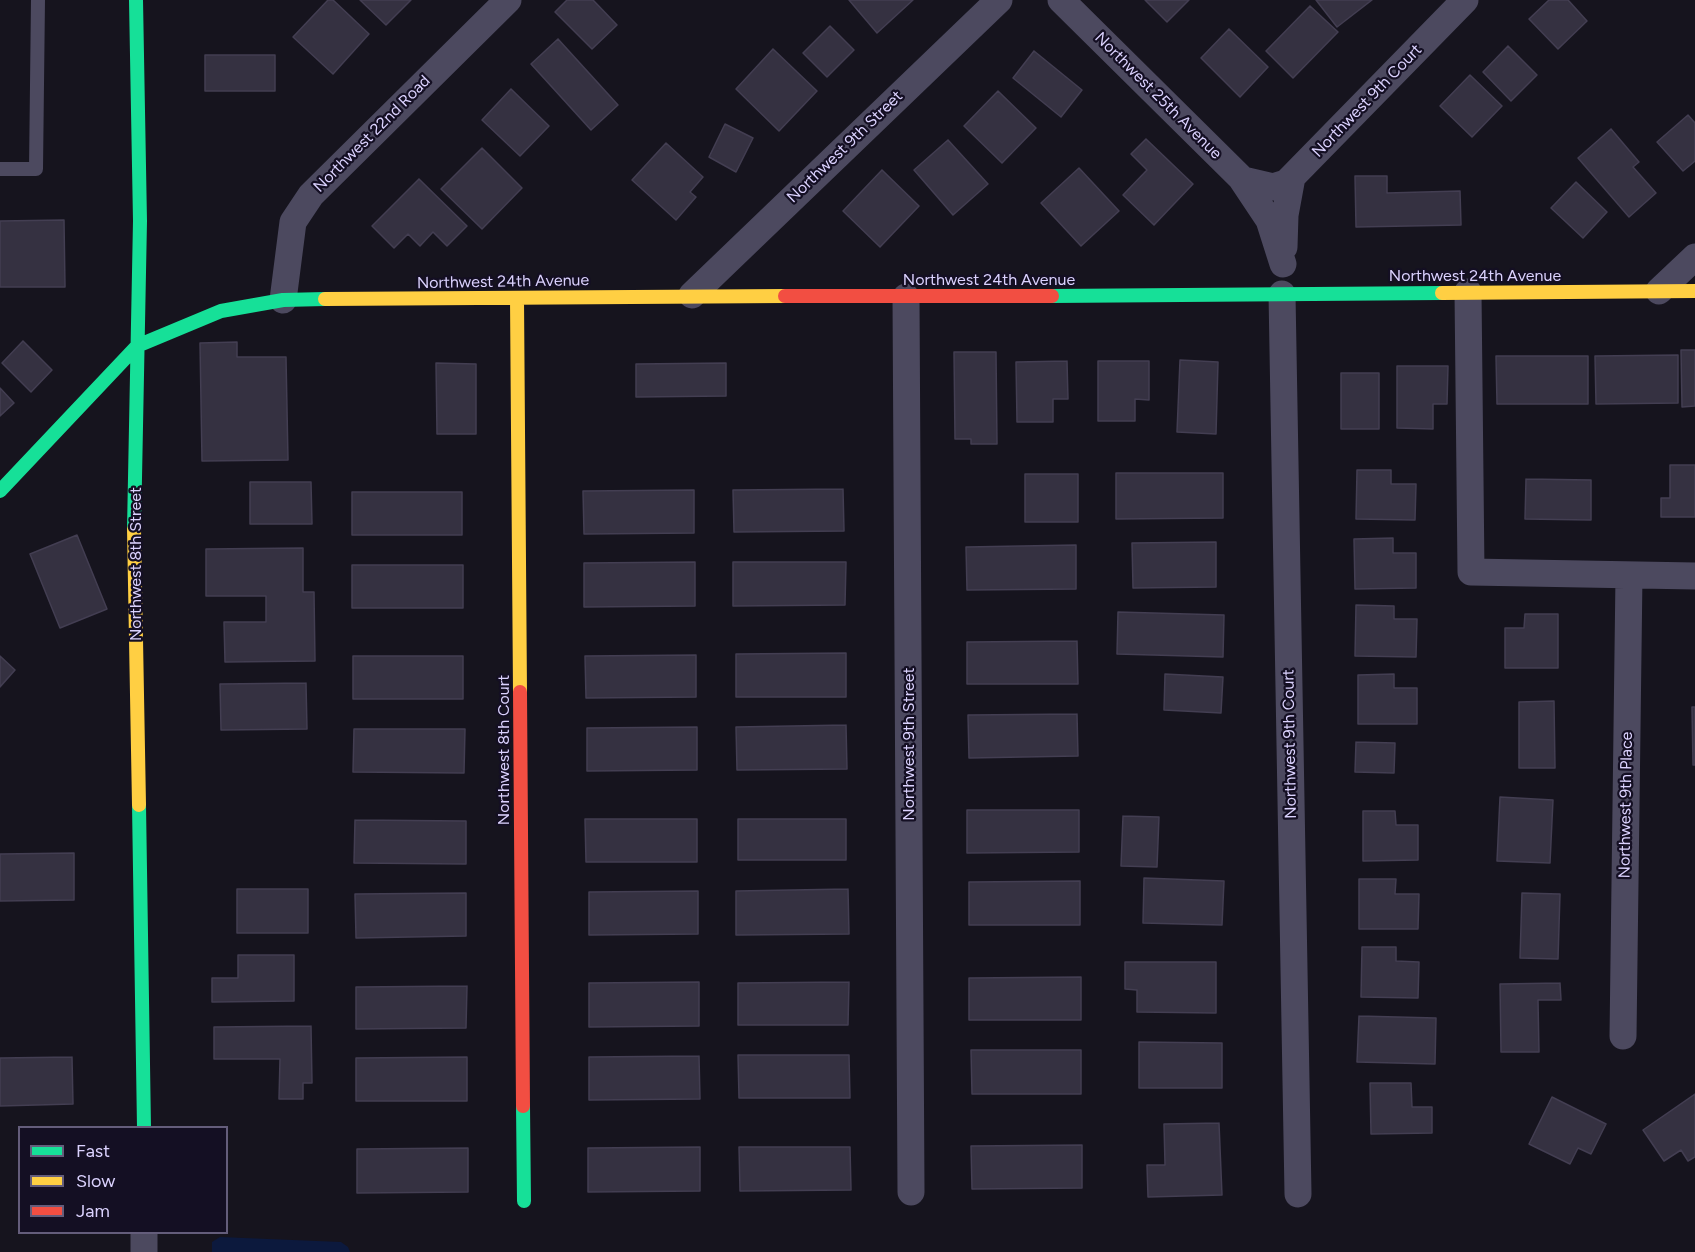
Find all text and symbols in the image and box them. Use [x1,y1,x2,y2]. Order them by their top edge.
street label: Northwest 25th Avenue [1091,29,1225,163]
street label: Northwest 9th Court [1308,41,1426,161]
street label: Northwest 22nd Road [310,72,434,196]
street label: Northwest 9th Street [783,87,907,207]
street label: Northwest 24th Avenue [1389,266,1561,286]
street label: Northwest 24th Avenue [903,270,1075,290]
street label: Northwest 24th Avenue [417,271,589,293]
street label: Northwest 8th Street [126,487,146,641]
street label: Northwest 9th Street [899,667,919,821]
street label: Northwest 9th Court [1279,669,1301,819]
street label: Northwest 8th Court [494,675,514,825]
street label: Northwest 9th Place [1615,731,1637,879]
legend [18,1126,228,1234]
text: Fast [76,1140,110,1162]
text: Slow [76,1170,115,1192]
text: Jam [76,1200,110,1222]

